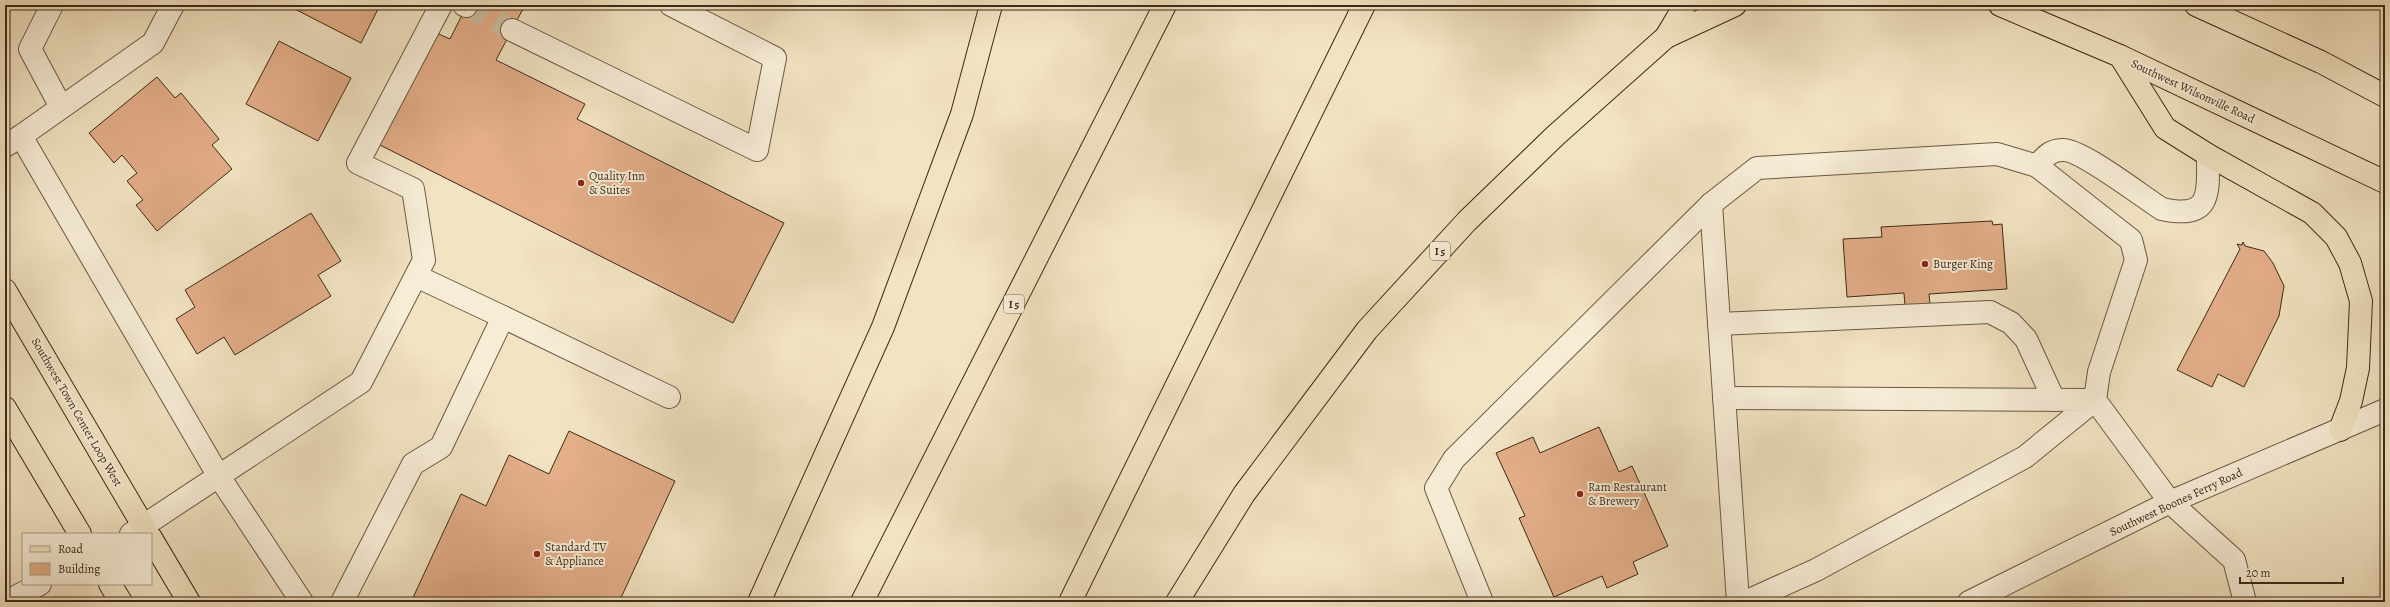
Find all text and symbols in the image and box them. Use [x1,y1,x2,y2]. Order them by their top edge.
street label: Southwest Wilsonville Road [2128,55,2258,127]
place label: Quality Inn & Suites [589,168,645,198]
marker: Quality Inn & Suites [576,178,586,188]
road number: I 5 [1430,242,1450,260]
place label: Burger King [1933,256,1993,272]
marker: Burger King [1920,259,1930,269]
road number: I 5 [1004,295,1024,313]
street label: Southwest Town Center Loop West [28,335,126,489]
street label: Southwest Boones Ferry Road [2107,464,2245,540]
place label: Ram Restaurant & Brewery [1588,479,1667,509]
marker: Ram Restaurant & Brewery [1575,489,1585,499]
legend [22,533,152,585]
place label: Standard TV & Appliance [545,539,607,569]
text: Road [58,541,84,557]
marker: Standard TV & Appliance [532,549,542,559]
scale bar [2240,559,2343,585]
text: Building [58,561,100,577]
text: 20 m [2246,565,2270,581]

